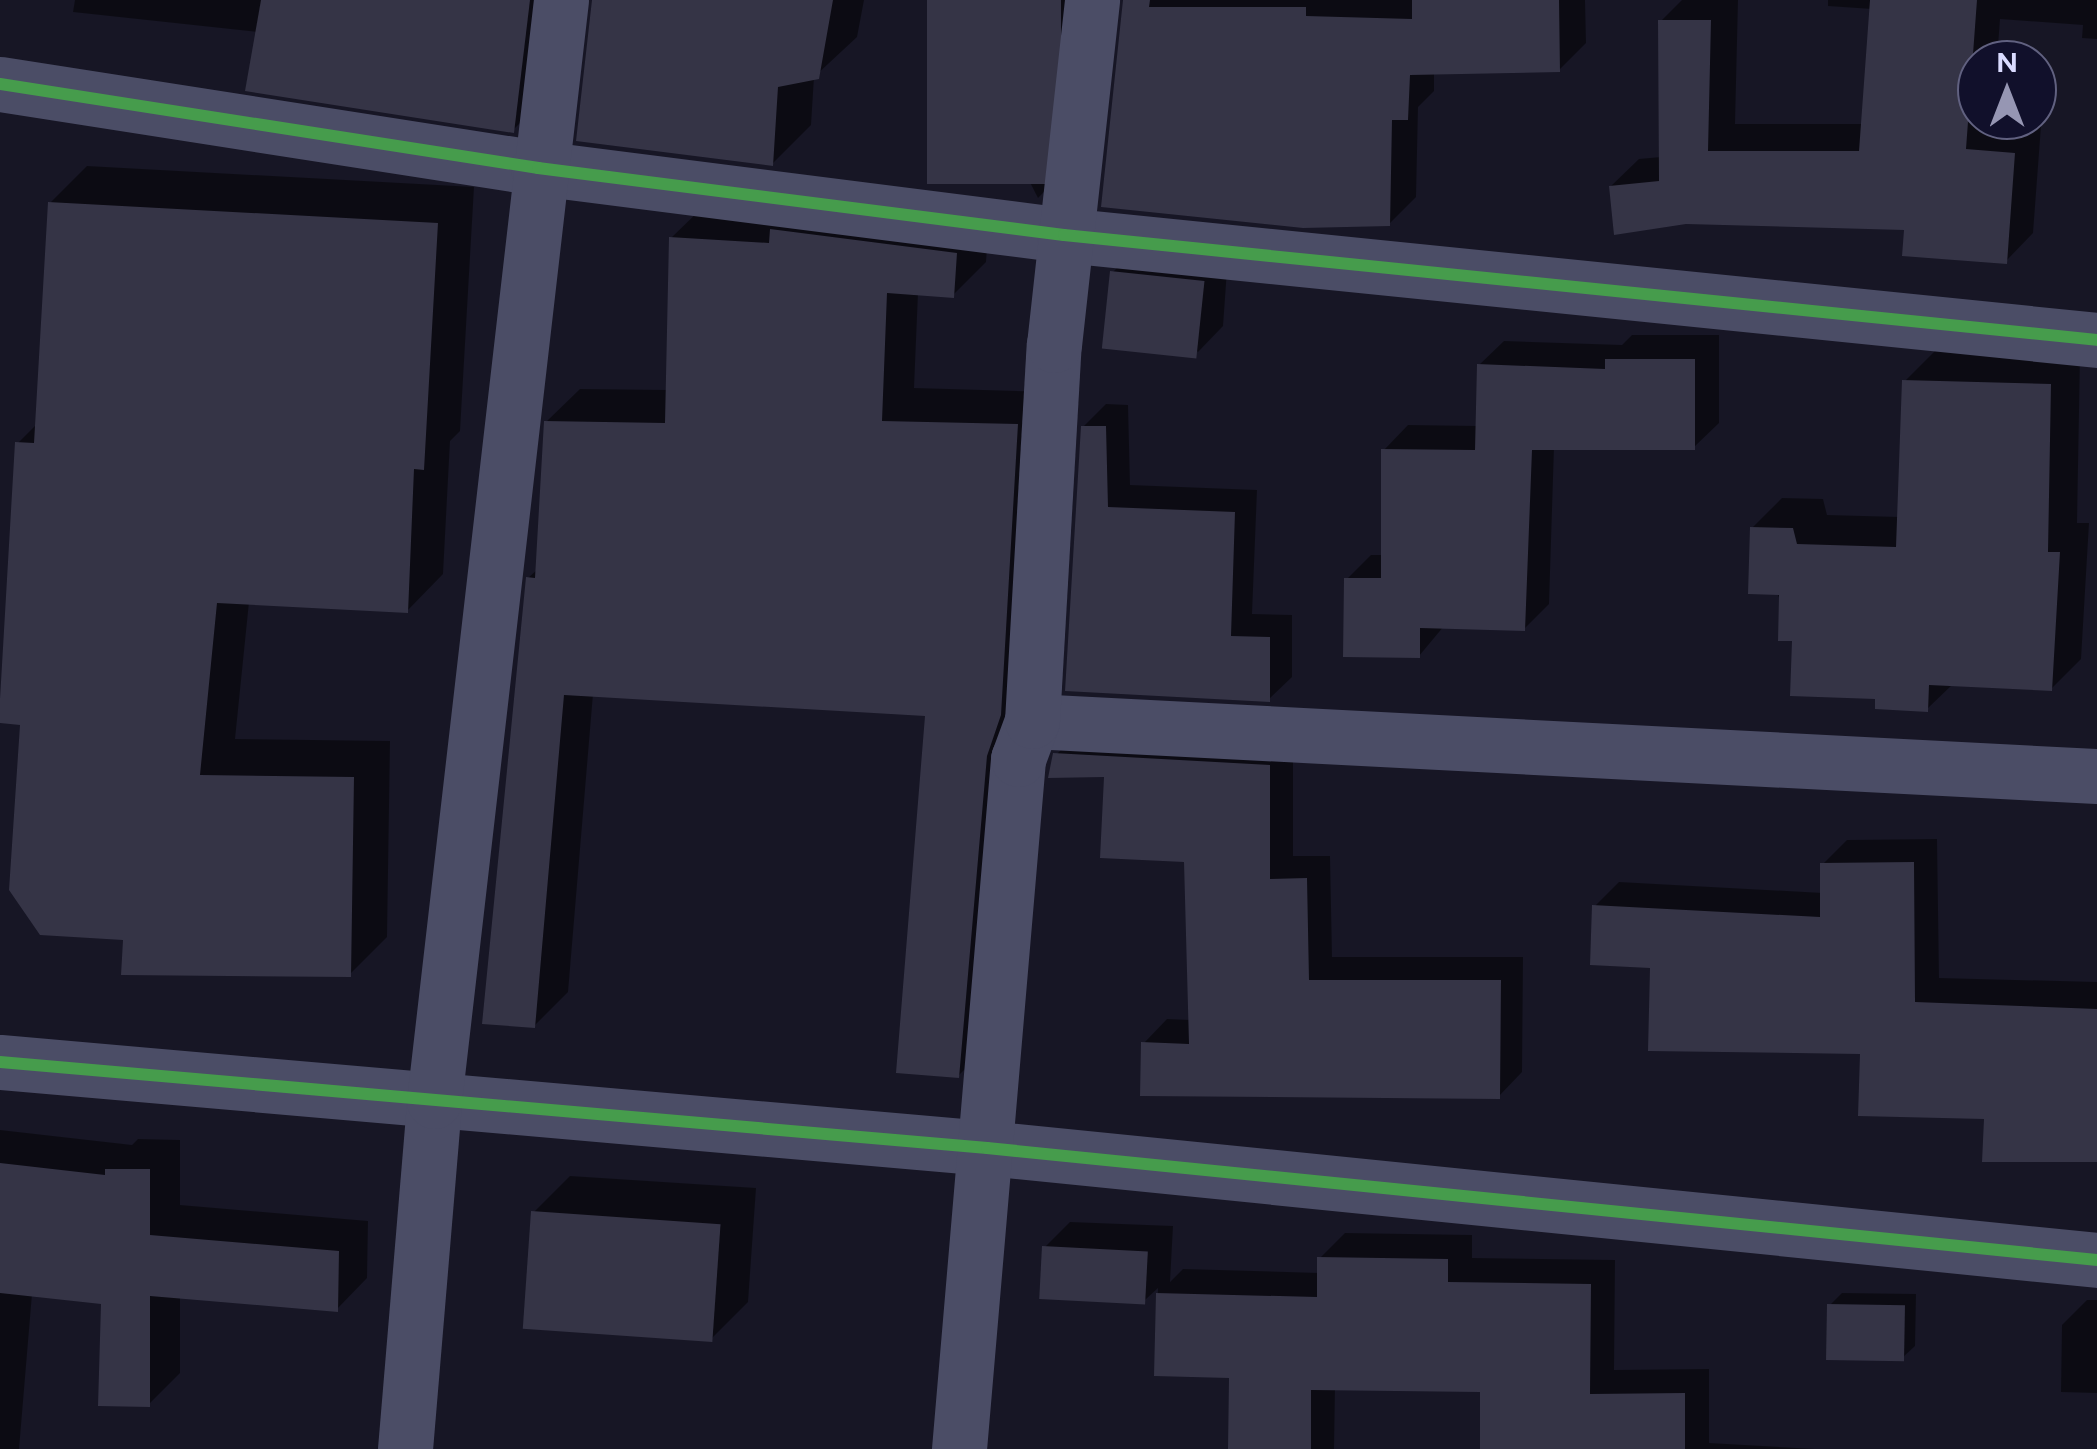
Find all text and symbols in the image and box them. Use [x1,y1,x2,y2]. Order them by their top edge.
north arrow [1957,40,2057,140]
text: N [1996,45,2018,79]

